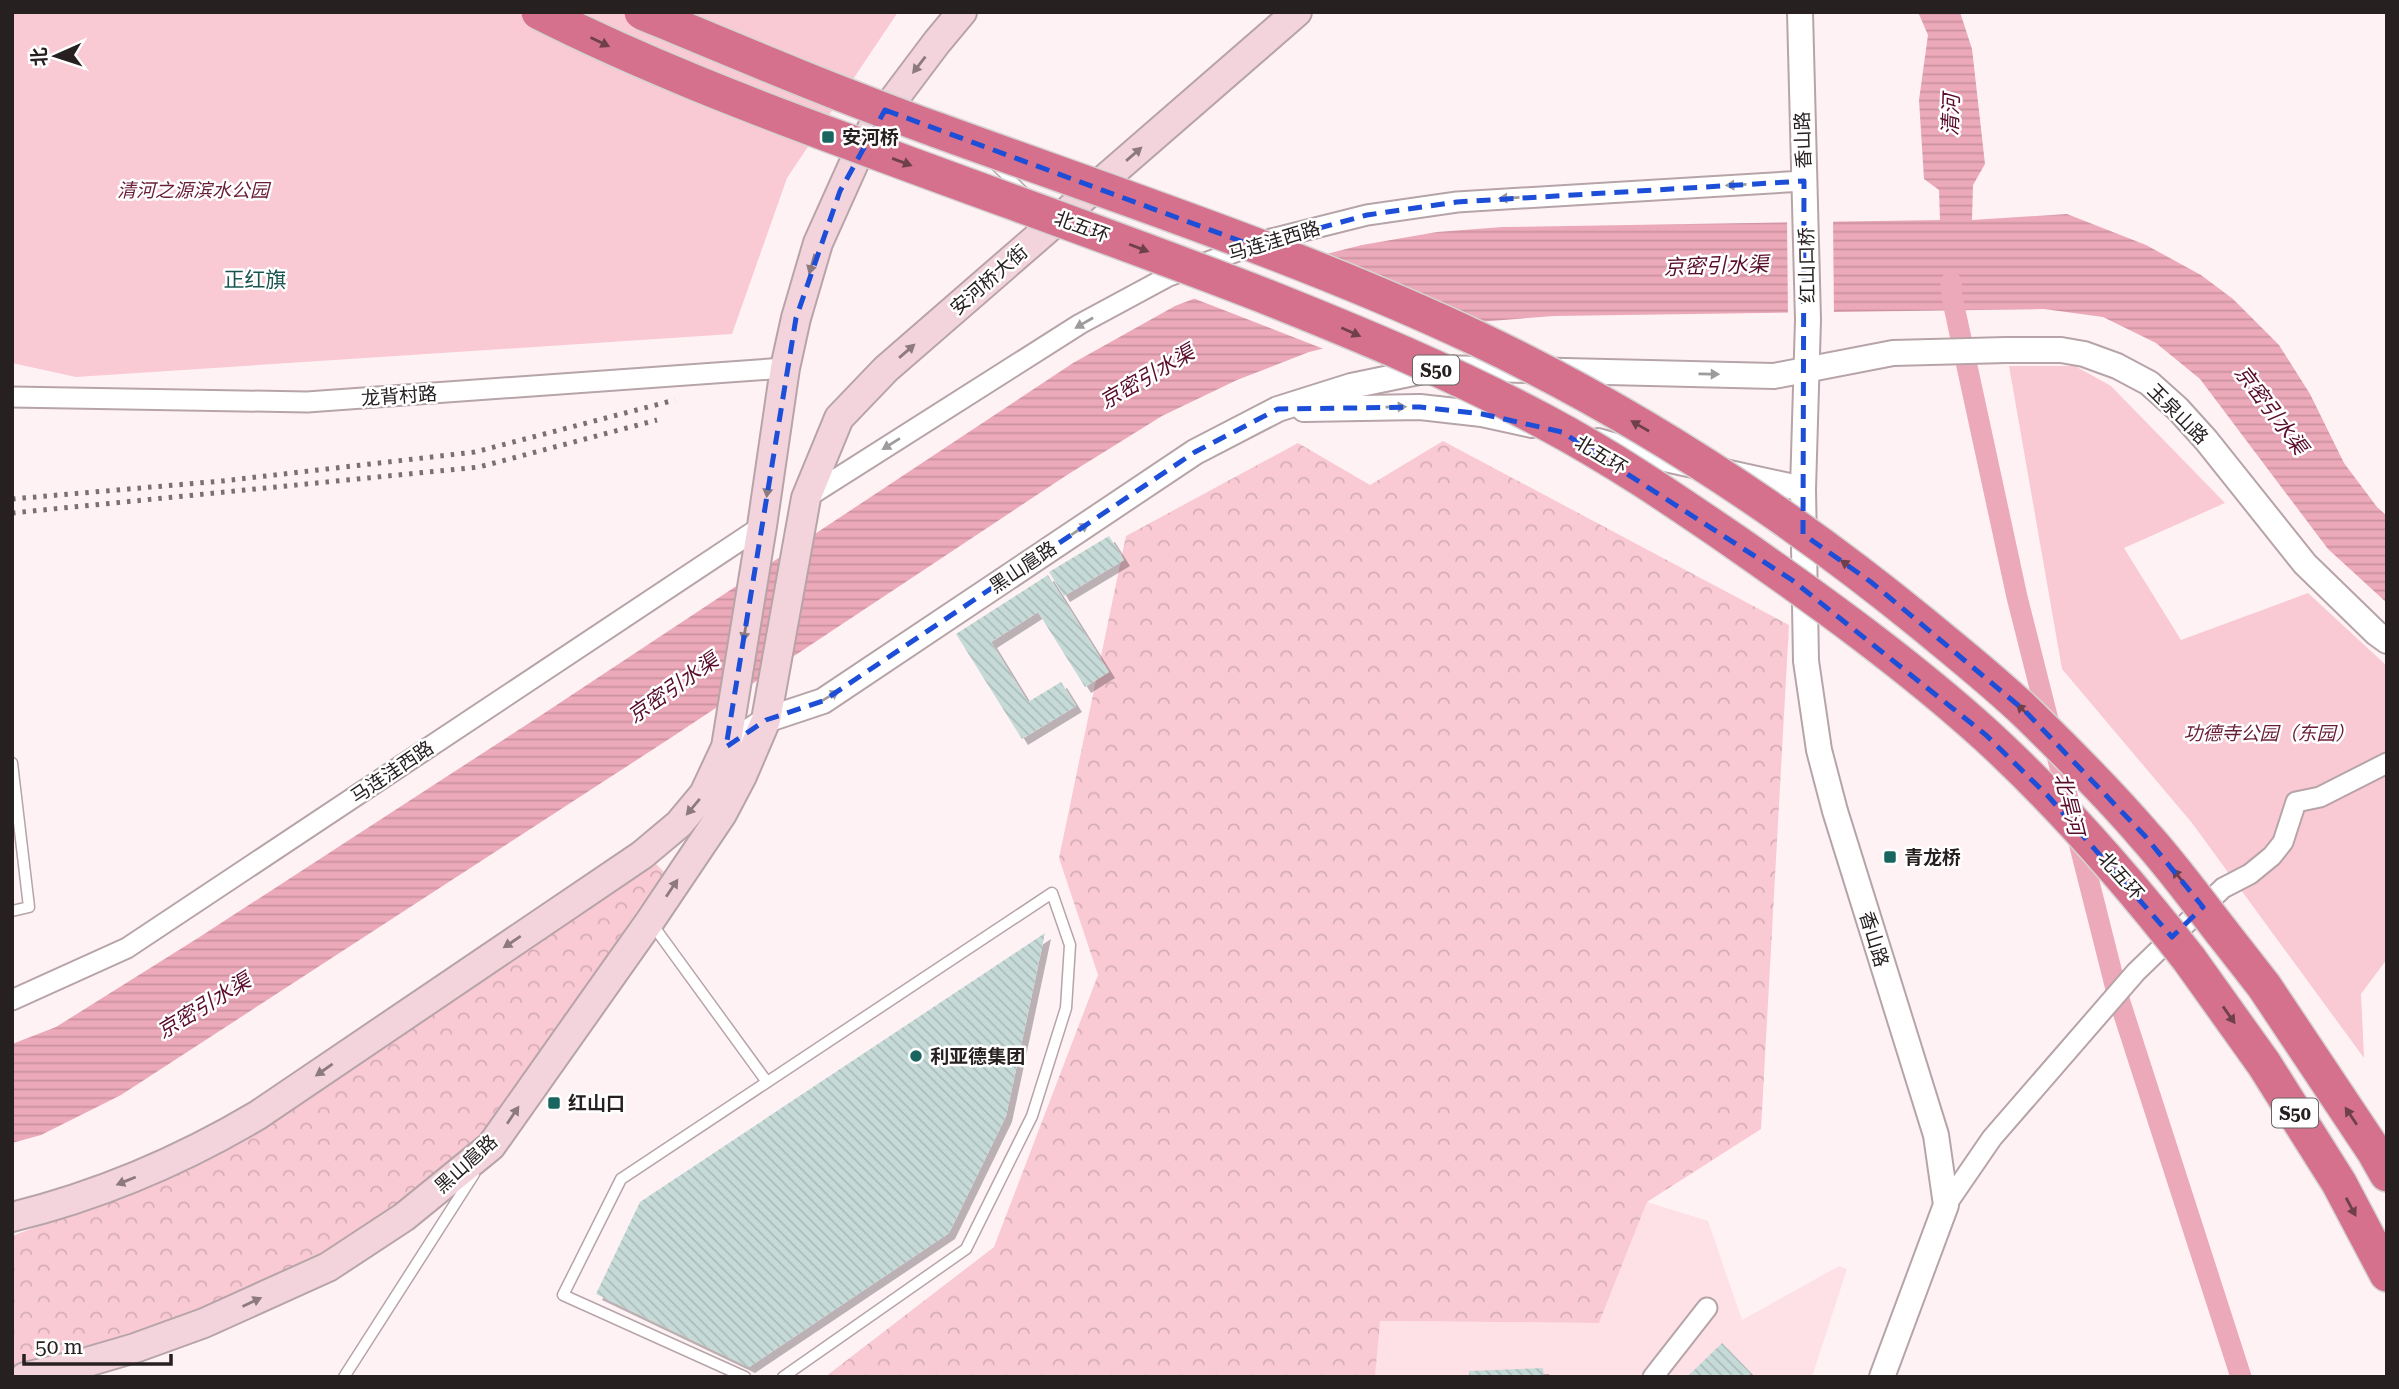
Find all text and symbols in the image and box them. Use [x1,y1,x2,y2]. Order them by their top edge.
north arrow [21,21,91,91]
one-way arrow [590,37,610,48]
text: 北 [28,47,52,67]
one-way arrow [913,56,927,74]
water label: 清河 [1938,90,1964,136]
street label: 香山路 [1791,111,1815,169]
place label: 安河桥 [842,126,899,149]
marker: 安河桥 [820,129,836,145]
one-way arrow [1125,146,1143,162]
one-way arrow [892,157,913,168]
park label: 清河之源滨水公园 [117,179,272,202]
one-way arrow [1725,179,1747,190]
one-way arrow [1498,193,1520,204]
street label: 北五环 [1051,206,1113,248]
street label: 马连洼西路 [1225,216,1323,266]
street label: 红山口桥 [1795,227,1819,303]
street label: 安河桥大街 [946,240,1032,320]
one-way arrow [1129,243,1150,254]
water label: 京密引水渠 [1663,252,1772,280]
one-way arrow [806,254,816,275]
district label: 正红旗 [224,268,287,292]
one-way arrow [1074,316,1093,329]
one-way arrow [1341,326,1361,338]
water label: 京密引水渠 [1096,339,1201,414]
one-way arrow [898,344,915,359]
road number: S50 [1413,356,1459,384]
water label: 京密引水渠 [2230,361,2314,462]
one-way arrow [1698,368,1720,380]
street label: 玉泉山路 [2143,379,2213,449]
street label: 龙背村路 [360,382,438,410]
one-way arrow [1385,402,1407,413]
one-way arrow [1630,419,1649,432]
street label: 北五环 [1571,430,1631,480]
one-way arrow [881,437,901,450]
one-way arrow [762,476,773,498]
one-way arrow [1071,522,1089,536]
street label: 黑山扈路 [985,536,1061,598]
one-way arrow [1840,559,1858,573]
one-way arrow [739,620,750,642]
water label: 京密引水渠 [623,646,725,728]
one-way arrow [820,690,839,702]
one-way arrow [2016,703,2033,719]
park label: 功德寺公园（东园） [2183,722,2355,745]
street label: 马连洼西路 [346,736,438,808]
water label: 北旱河 [2050,771,2089,841]
one-way arrow [686,797,701,815]
place label: 青龙桥 [1904,846,1961,869]
street label: 北五环 [2093,847,2149,905]
marker: 青龙桥 [1882,849,1898,865]
one-way arrow [2171,869,2186,887]
one-way arrow [665,879,678,898]
street label: 香山路 [1855,908,1893,970]
one-way arrow [502,936,522,949]
water label: 京密引水渠 [153,967,258,1043]
one-way arrow [2222,1006,2236,1024]
place label: 利亚德集团 [930,1045,1025,1068]
marker: 利亚德集团 [908,1048,924,1064]
one-way arrow [315,1063,333,1077]
place label: 红山口 [568,1092,625,1115]
marker: 红山口 [546,1095,562,1111]
road number: S50 [2272,1098,2318,1128]
one-way arrow [506,1106,520,1124]
one-way arrow [2344,1107,2358,1125]
street label: 黑山扈路 [430,1130,502,1198]
one-way arrow [115,1176,136,1187]
one-way arrow [2345,1197,2357,1216]
one-way arrow [242,1296,262,1308]
scale bar [24,1322,172,1366]
text: 50 m [35,1335,83,1359]

